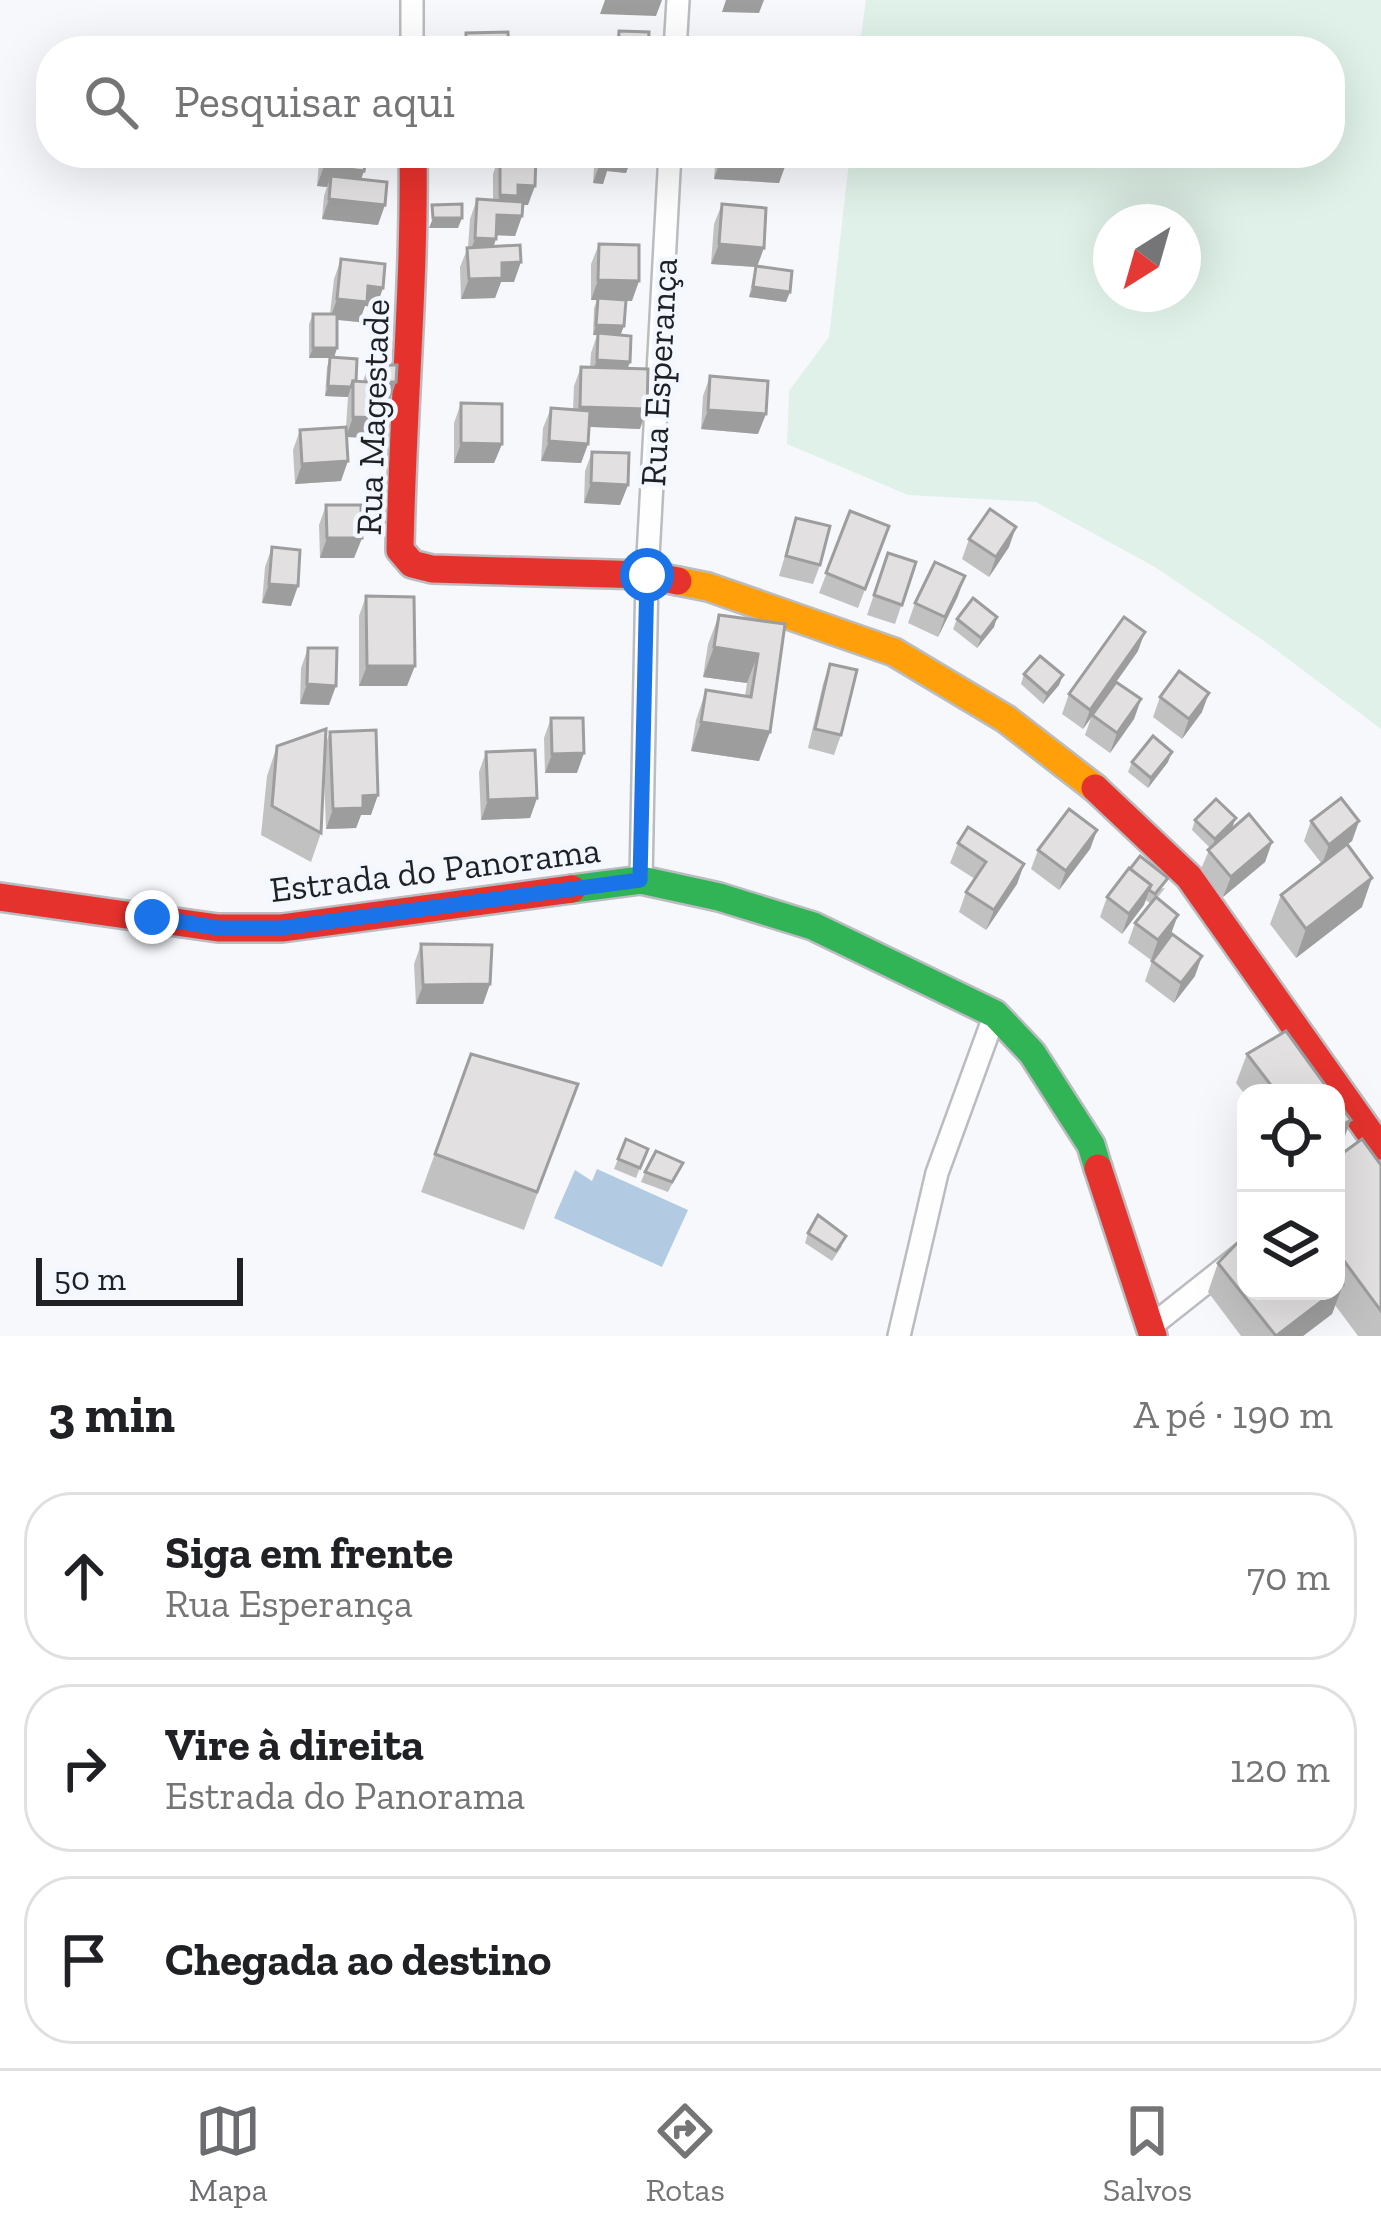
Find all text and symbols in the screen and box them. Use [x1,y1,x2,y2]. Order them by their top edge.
search box [36,36,1345,168]
icon: search [78,69,144,135]
text: Pesquisar aqui [174,75,455,129]
north arrow [1093,204,1201,312]
street label: Rua Esperança [631,257,686,487]
street label: Rua Magestade [347,298,398,536]
route start [620,548,674,602]
street label: Estrada do Panorama [267,828,603,911]
route end [125,890,179,944]
map controls [1237,1084,1345,1300]
button: locate [1237,1084,1345,1192]
button: layers [1237,1192,1345,1300]
scale bar [36,1252,243,1305]
text: 50 m [54,1259,126,1298]
text: 3 min [48,1384,175,1445]
text: A pé · 190 m [1133,1391,1333,1438]
text: Siga em frente [165,1526,453,1580]
icon: ahead [51,1543,117,1609]
text: 70 m [1247,1553,1330,1600]
text: Rua Esperança [165,1580,413,1627]
text: Vire à direita [165,1718,424,1772]
icon: right [51,1735,117,1801]
text: 120 m [1230,1745,1330,1792]
text: Estrada do Panorama [165,1772,525,1819]
icon: arrive [51,1927,117,1993]
text: Chegada ao destino [165,1933,551,1987]
tab: Mapa [189,2098,268,2209]
tab: Rotas [645,2098,725,2209]
tab: Salvos [1103,2098,1192,2209]

